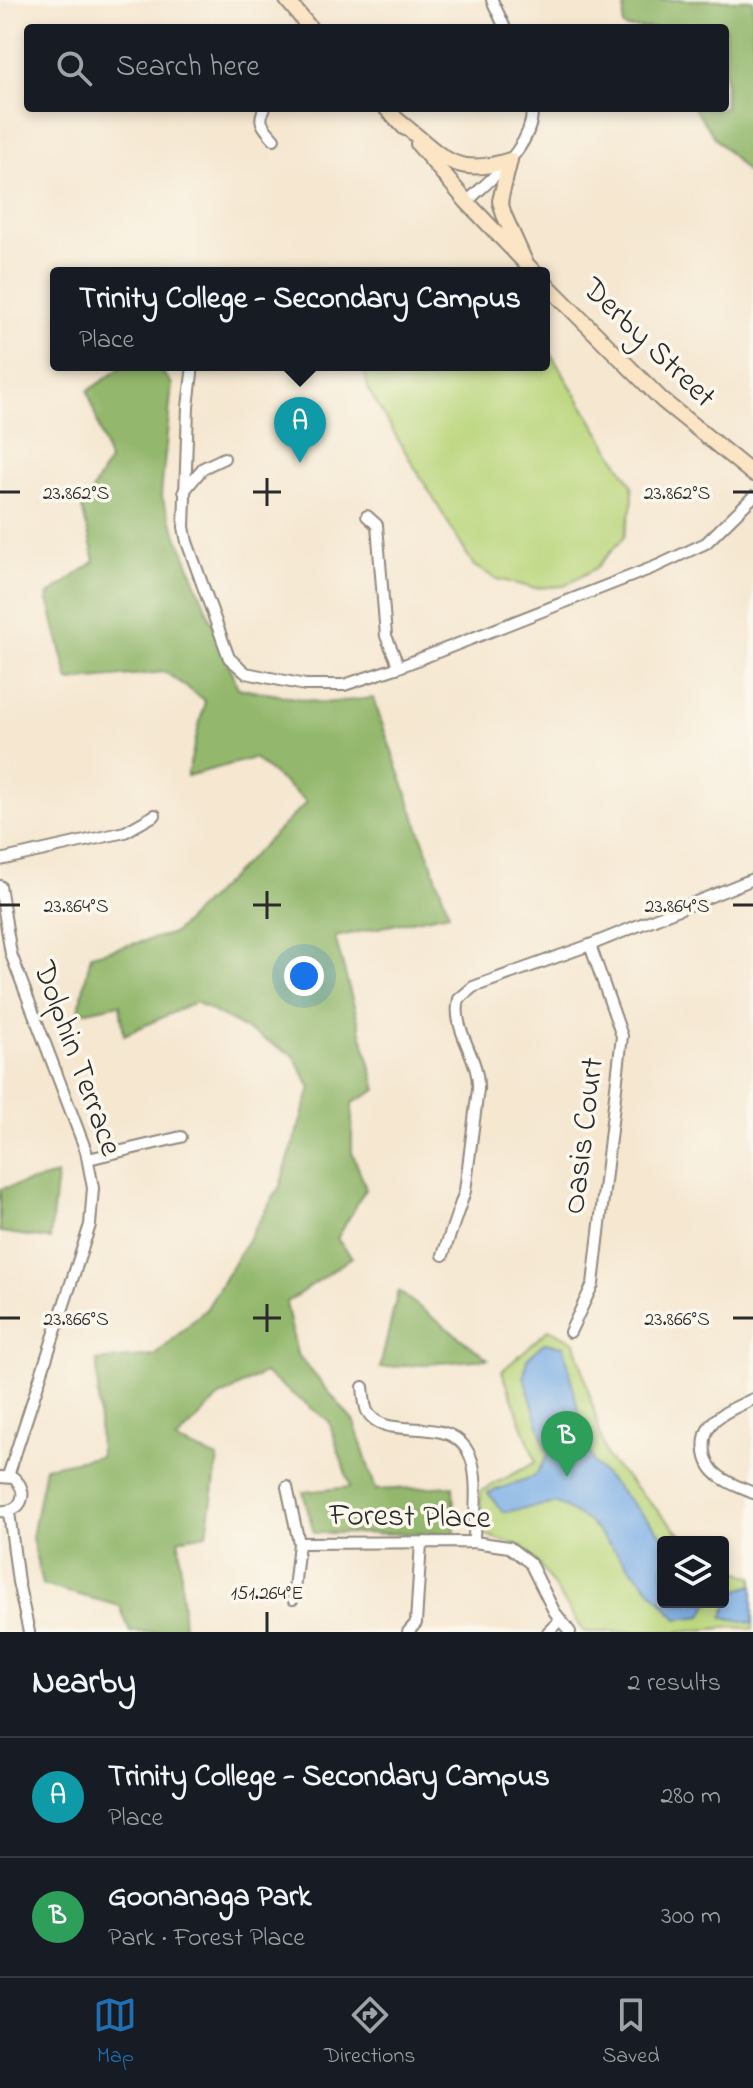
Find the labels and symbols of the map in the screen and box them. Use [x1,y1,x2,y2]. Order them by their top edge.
street label: Derby Street [569,267,726,420]
pin: A [274,397,326,463]
text: 23.862°S [43,480,110,509]
text: 23.862°S [644,480,711,509]
text: 23.864°S [43,893,109,922]
text: 23.864°S [644,893,710,922]
street label: Dolphin Terrace [19,954,133,1164]
your location [284,956,324,996]
street label: Oasis Court [552,1055,618,1217]
text: 23.866°S [43,1306,109,1335]
text: 23.866°S [644,1306,710,1335]
pin: B [541,1411,593,1477]
street label: Forest Place [328,1493,492,1543]
text: 151.264°E [231,1580,303,1609]

